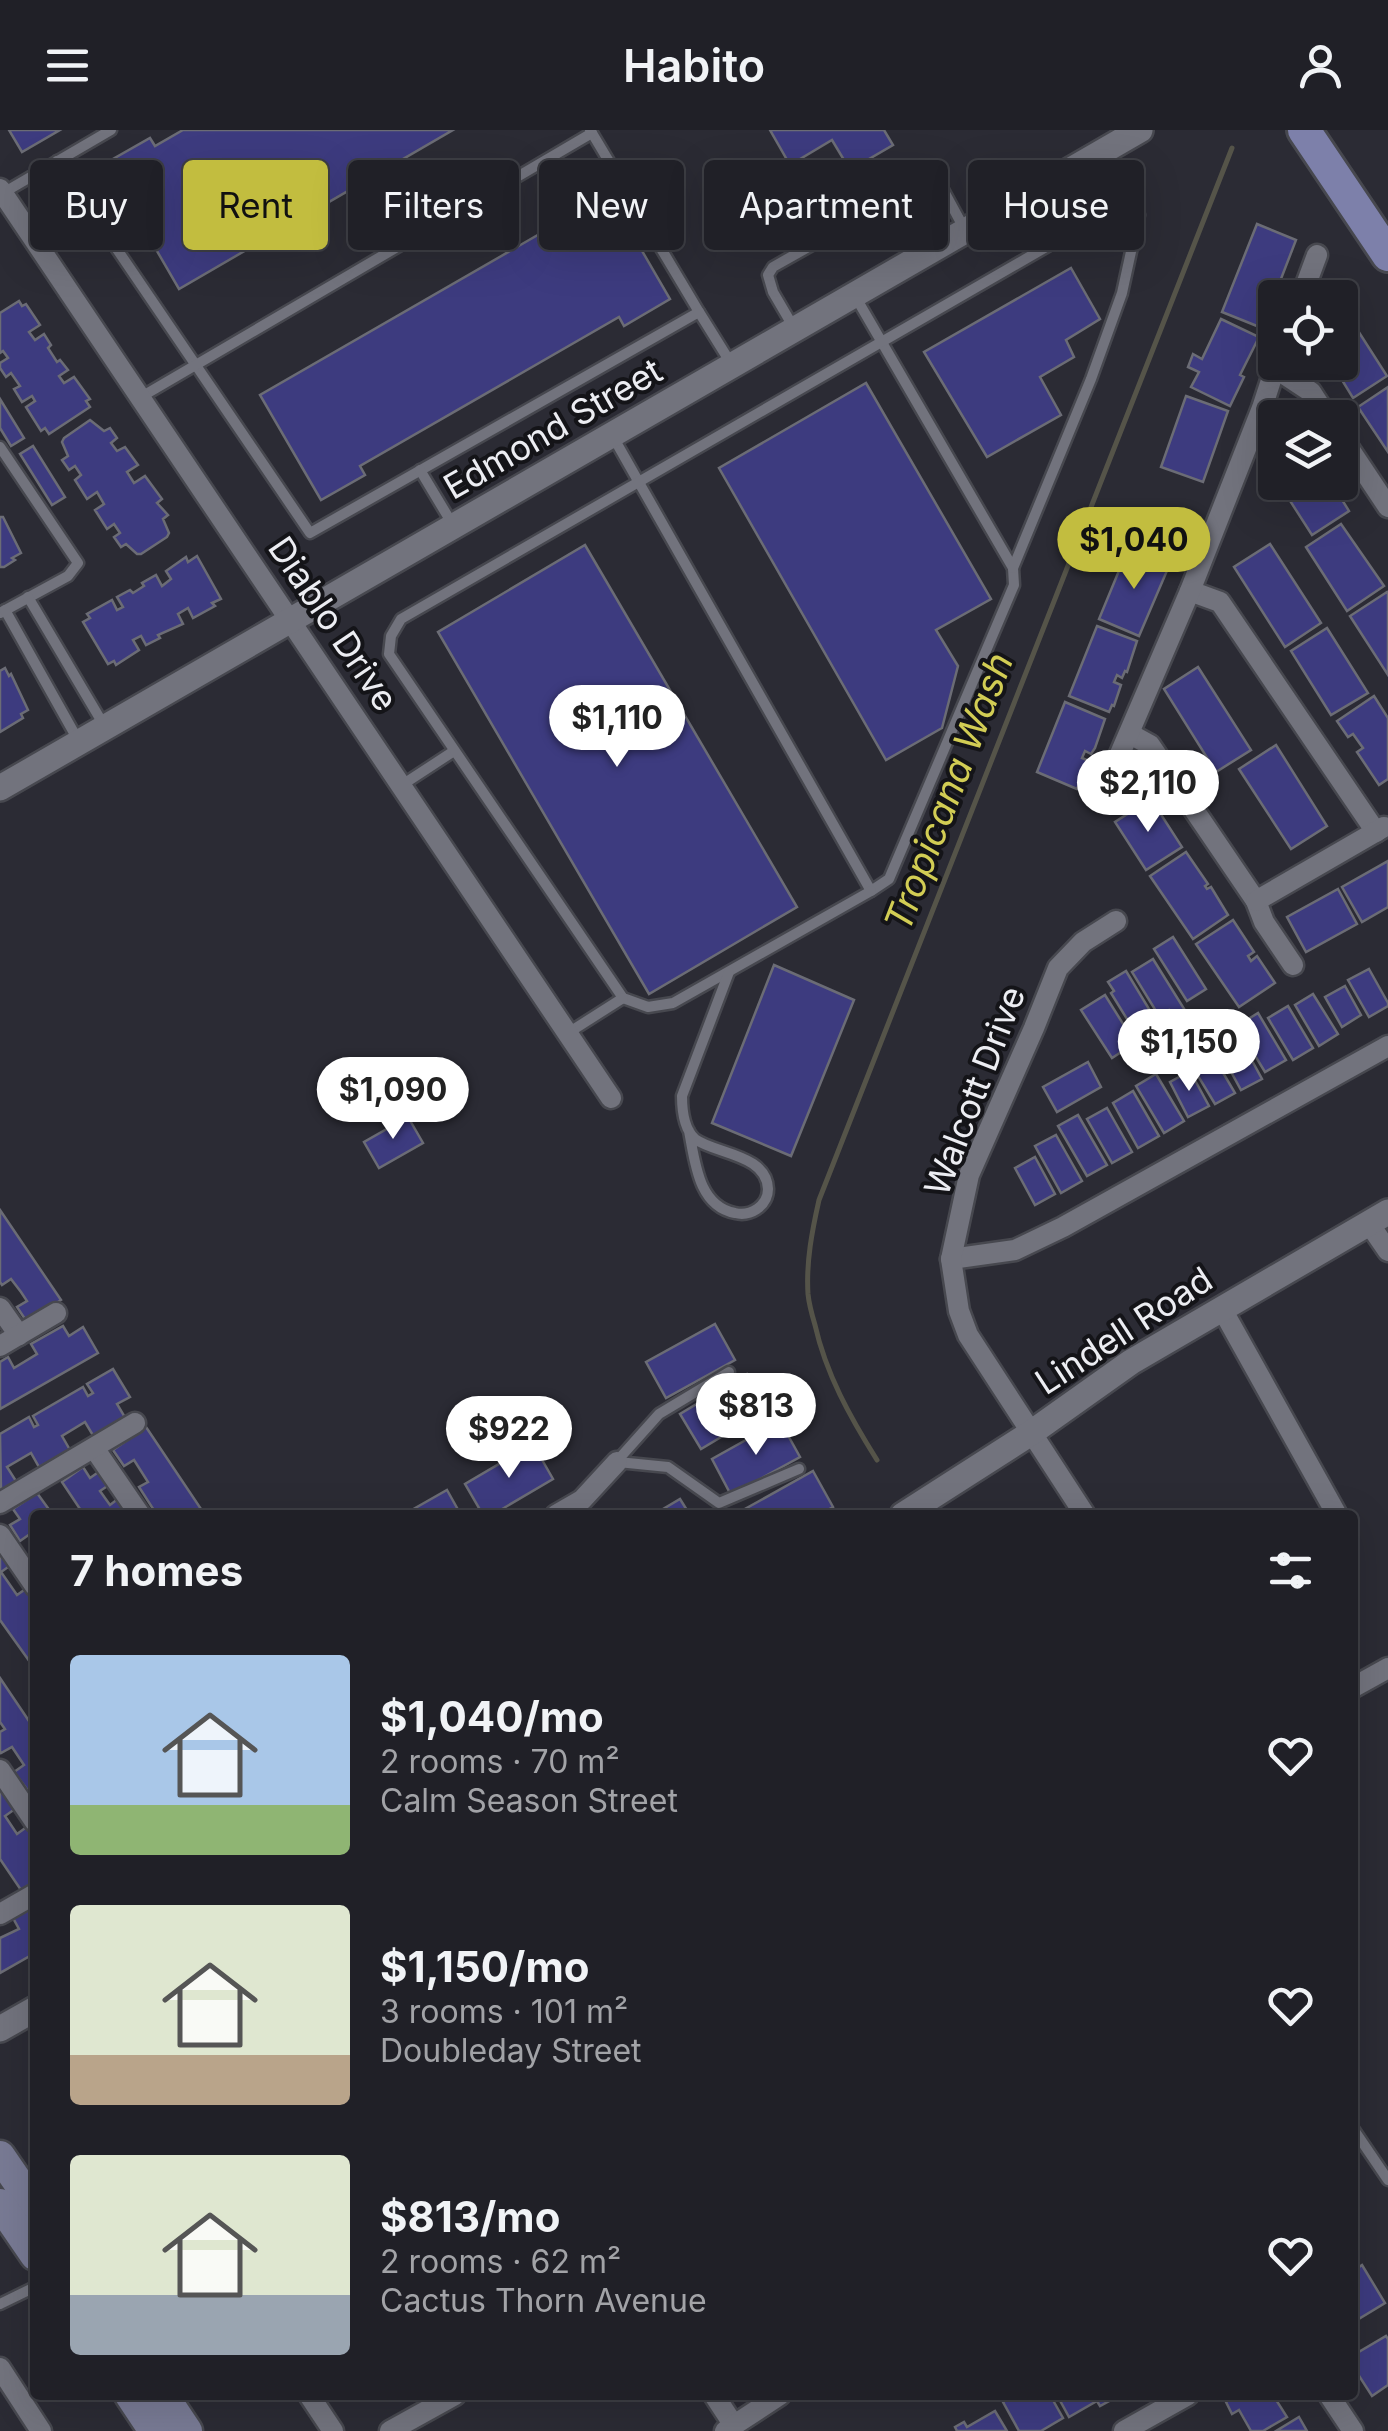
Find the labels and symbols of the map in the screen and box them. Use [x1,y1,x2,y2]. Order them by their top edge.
street label: Edmond Street [436,349,669,508]
pin: $1,040 [1053,507,1215,592]
street label: Diablo Drive [260,528,407,718]
water label: Tropicana Wash [874,646,1022,937]
pin: $1,110 [536,685,698,770]
pin: $2,110 [1067,750,1229,835]
street label: Walcott Drive [915,980,1033,1201]
pin: $1,150 [1108,1009,1270,1094]
pin: $1,090 [312,1057,474,1142]
street label: Lindell Road [1027,1258,1220,1403]
pin: $813 [697,1373,815,1458]
pin: $922 [450,1396,568,1481]

